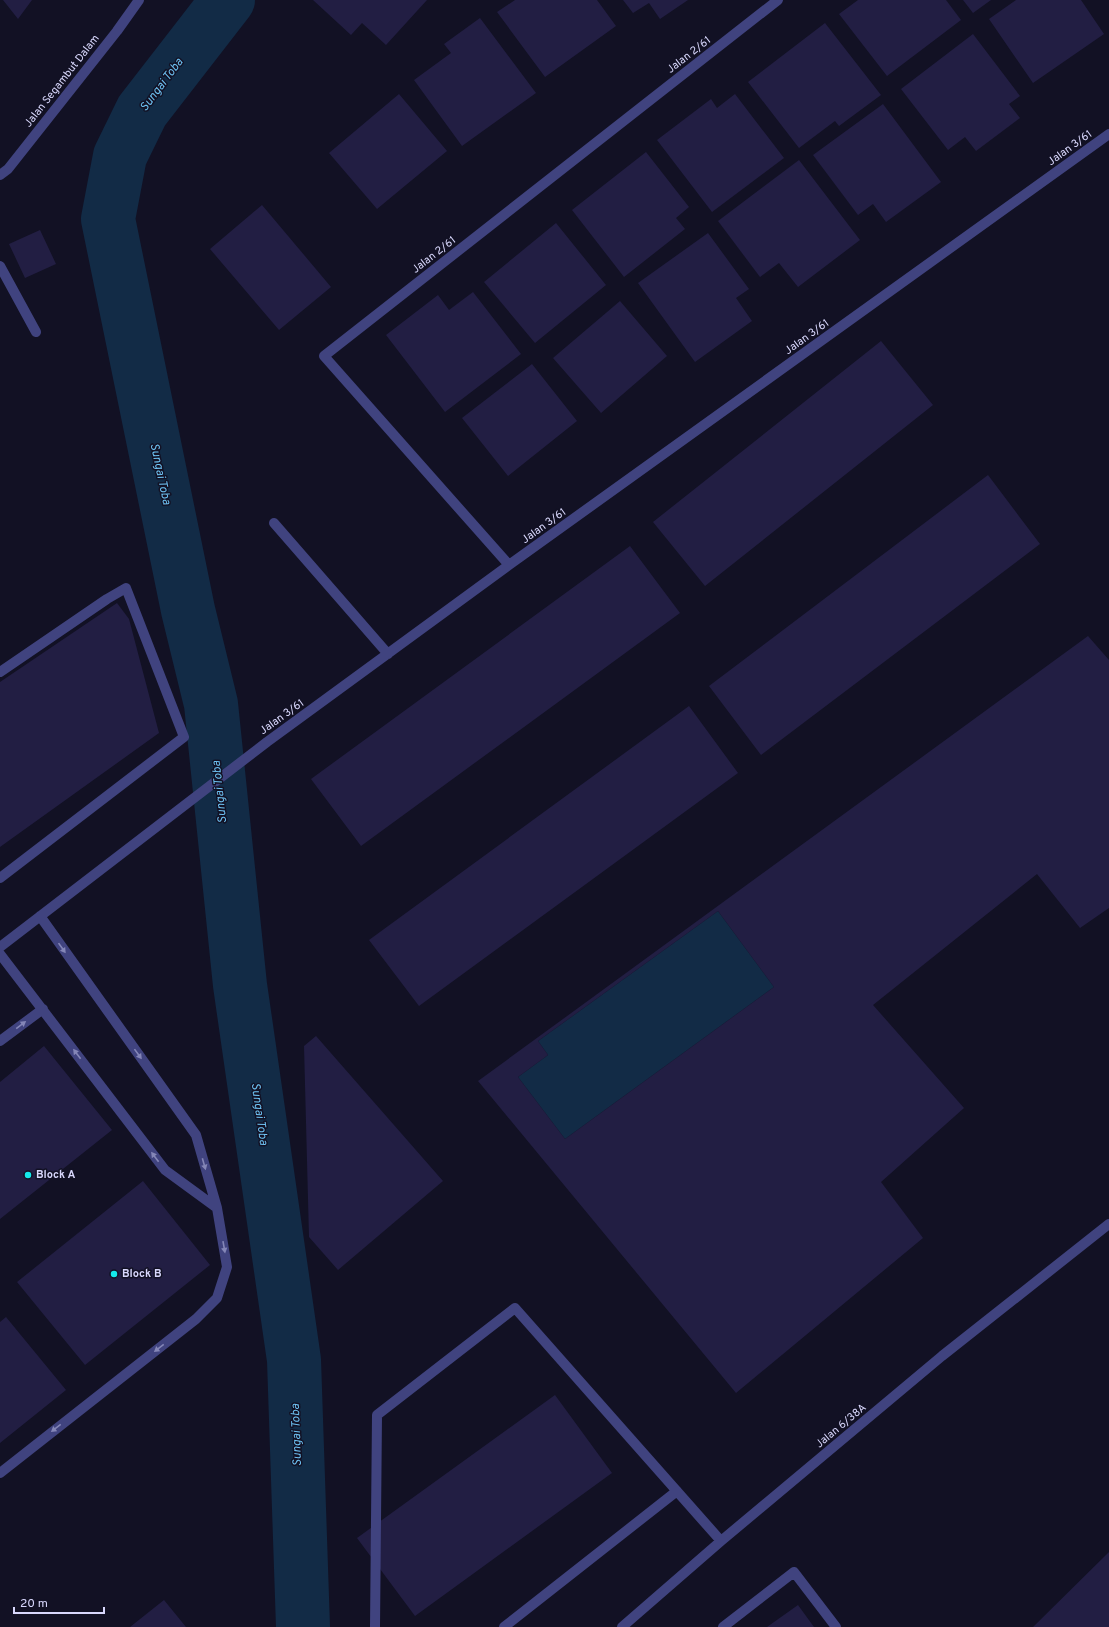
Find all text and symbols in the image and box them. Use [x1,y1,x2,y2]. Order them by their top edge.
street label: Jalan Segambut Dalam [21,32,103,130]
street label: Jalan 2/61 [664,33,714,77]
water label: Sungai Toba [137,54,188,115]
street label: Jalan 3/61 [1045,127,1095,169]
street label: Jalan 2/61 [409,233,459,277]
street label: Jalan 3/61 [782,316,832,358]
water label: Sungai Toba [146,442,175,507]
street label: Jalan 3/61 [519,505,569,547]
street label: Jalan 3/61 [257,696,307,738]
water label: Sungai Toba [209,759,231,824]
one-way arrow [58,943,66,953]
one-way arrow [16,1021,27,1029]
one-way arrow [72,1048,81,1059]
one-way arrow [134,1049,142,1059]
water label: Sungai Toba [247,1082,271,1147]
one-way arrow [151,1152,159,1163]
one-way arrow [201,1158,207,1170]
place label: Block A [36,1168,76,1182]
marker: Block A [23,1170,33,1180]
one-way arrow [221,1241,227,1253]
place label: Block B [122,1267,162,1281]
marker: Block B [109,1269,119,1279]
one-way arrow [153,1344,164,1352]
street label: Jalan 6/38A [813,1401,869,1451]
water label: Sungai Toba [288,1403,306,1467]
one-way arrow [51,1424,62,1433]
scale bar [14,1589,104,1615]
text: 20 m [20,1596,48,1612]

